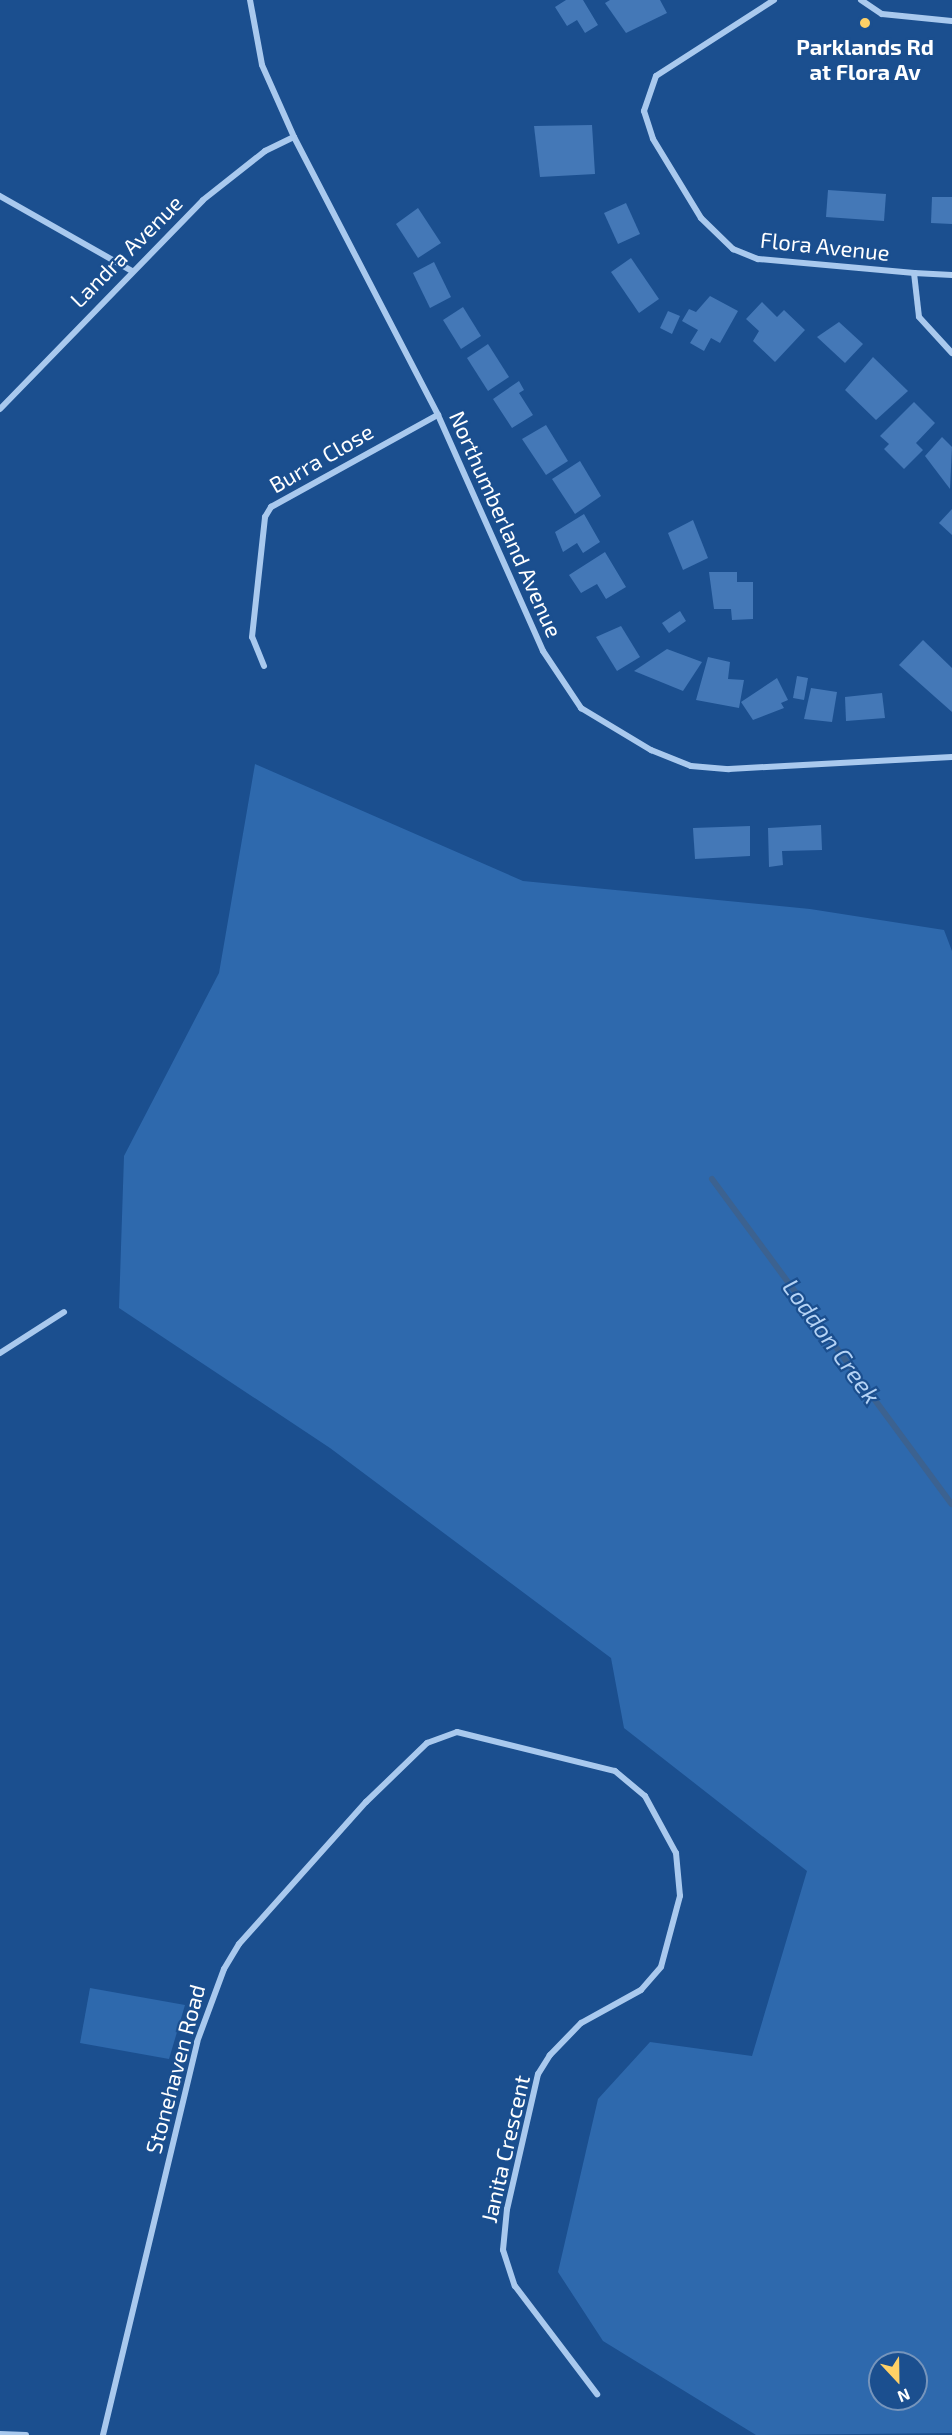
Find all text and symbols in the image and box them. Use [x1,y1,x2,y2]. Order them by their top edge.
marker: Parklands Rd at Flora Av [858,16,872,30]
place label: Parklands Rd at Flora Av [796,33,934,84]
street label: Landra Avenue [64,189,188,313]
street label: Flora Avenue [759,226,891,266]
street label: Northumberland Avenue [444,406,568,642]
street label: Burra Close [264,418,378,498]
water label: Loddon Creek [777,1273,887,1409]
street label: Stonehaven Road [140,1981,210,2157]
street label: Janita Crescent [475,2073,535,2225]
north arrow [868,2351,928,2411]
text: N [895,2385,913,2407]

